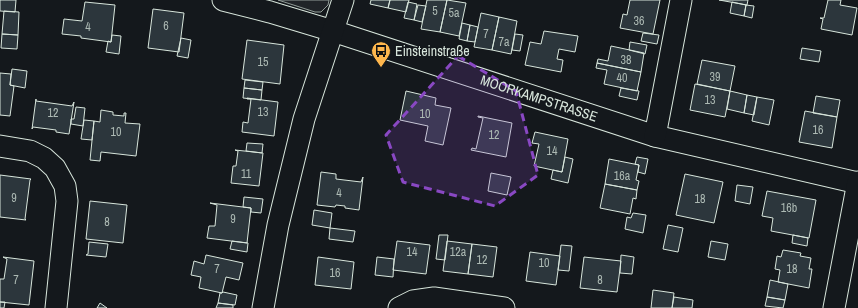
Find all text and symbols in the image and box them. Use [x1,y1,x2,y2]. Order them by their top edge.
house number: 5 [432,3,438,19]
house number: 5a [449,5,460,21]
house number: 36 [634,13,644,29]
house number: 6 [163,18,169,34]
house number: 4 [85,19,91,35]
house number: 7 [483,26,489,42]
house number: 7a [499,34,510,50]
bus stop icon: Einsteinstraße [370,40,392,68]
place label: Einsteinstraße [395,42,470,60]
house number: 38 [621,52,631,68]
house number: 15 [258,54,269,70]
house number: 39 [710,69,720,85]
house number: 40 [617,70,627,86]
street label: MOORKAMPSTRASSE [478,71,600,126]
house number: 13 [705,92,715,108]
house number: 13 [258,104,268,120]
house number: 12 [48,105,58,121]
house number: 10 [420,106,430,122]
house number: 16 [813,122,823,138]
house number: 10 [111,124,121,140]
house number: 12 [489,127,499,143]
house number: 14 [547,143,558,159]
house number: 11 [241,166,252,182]
house number: 16a [614,168,631,184]
house number: 4 [336,185,342,201]
house number: 9 [11,190,17,206]
house number: 18 [695,191,705,207]
house number: 16b [781,200,797,216]
house number: 9 [230,211,236,227]
house number: 8 [104,214,110,230]
house number: 14 [407,244,418,260]
house number: 12a [450,244,467,260]
house number: 12 [477,252,487,268]
house number: 10 [539,255,549,271]
house number: 7 [214,261,220,277]
house number: 18 [787,261,797,277]
house number: 16 [330,265,340,281]
house number: 7 [13,272,19,288]
house number: 8 [597,272,603,288]

